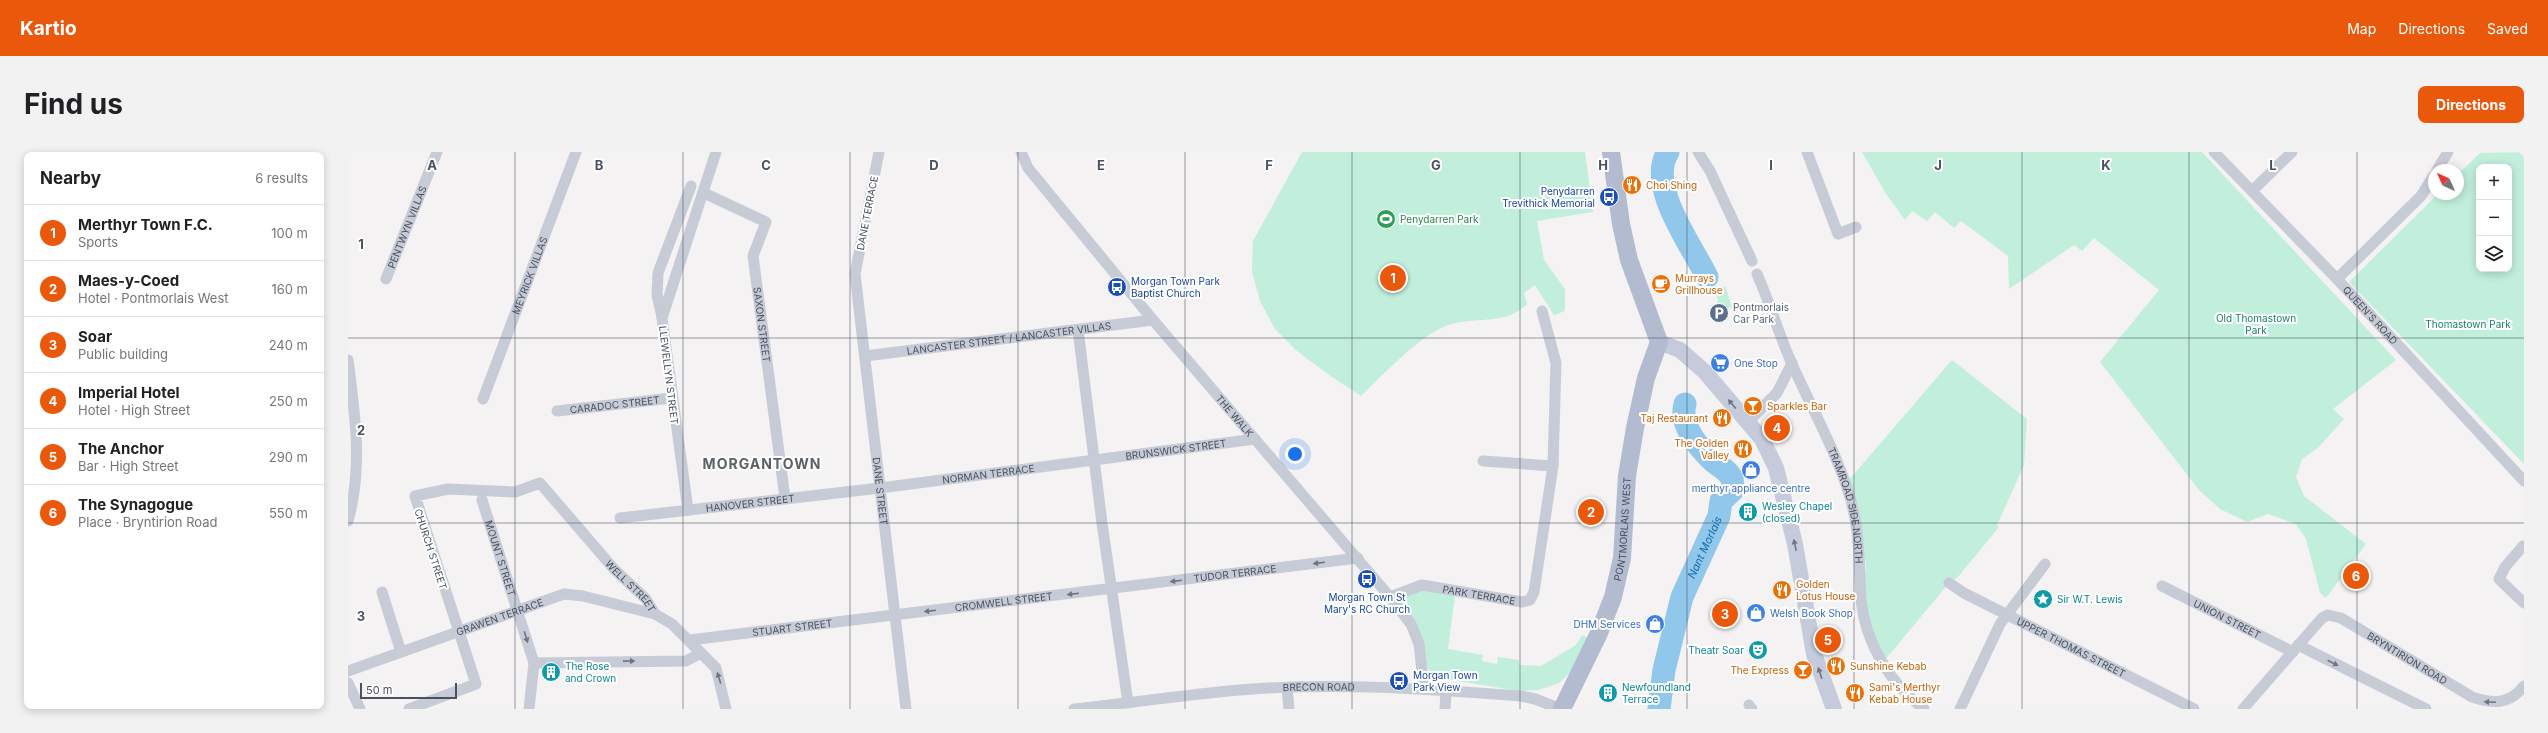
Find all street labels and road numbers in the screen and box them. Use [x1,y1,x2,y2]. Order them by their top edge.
street label: DANE TERRACE [854,175,880,251]
street label: PENTWYN VILLAS [385,184,429,270]
street label: MEYRICK VILLAS [509,235,550,316]
street label: QUEEN'S ROAD [2341,284,2400,347]
street label: SAXON STREET [751,286,773,363]
street label: LANCASTER STREET / LANCASTER VILLAS [906,319,1112,357]
street label: LLEWELLYN STREET [657,325,681,425]
street label: THE WALK [1214,392,1256,439]
street label: CARADOC STREET [569,393,660,416]
street label: BRUNSWICK STREET [1125,437,1227,462]
street label: TRAMROAD SIDE NORTH [1826,445,1865,564]
street label: DANE STREET [871,457,890,526]
street label: NORMAN TERRACE [941,462,1035,486]
street label: PONTMORLAIS WEST [1611,477,1633,582]
street label: HANOVER STREET [705,492,795,514]
street label: CHURCH STREET [412,507,450,591]
street label: MOUNT STREET [483,519,518,597]
street label: WELL STREET [603,558,658,614]
street label: TUDOR TERRACE [1193,562,1277,584]
street label: PARK TERRACE [1442,583,1516,607]
street label: CROMWELL STREET [954,590,1053,613]
street label: GRAWEN TERRACE [454,596,545,638]
street label: UNION STREET [2192,597,2263,641]
street label: UPPER THOMAS STREET [2015,615,2127,679]
street label: STUART STREET [752,617,833,638]
street label: BRYNTIRION ROAD [2365,629,2449,687]
street label: BRECON ROAD [1282,680,1355,693]

